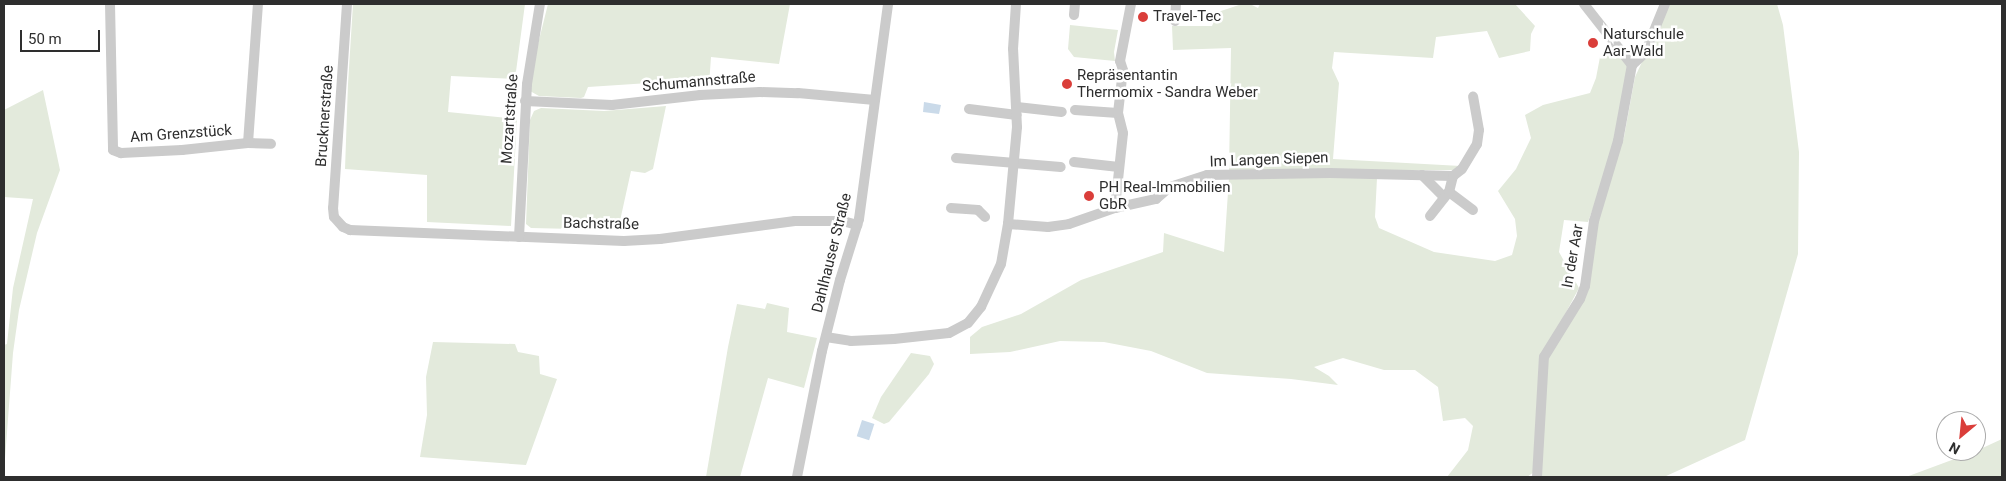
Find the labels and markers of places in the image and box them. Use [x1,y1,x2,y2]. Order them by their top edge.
place label: Travel-Tec [1153,8,1221,26]
marker: Travel-Tec [1137,11,1149,23]
place label: Naturschule Aar-Wald [1603,25,1684,60]
marker: Naturschule Aar-Wald [1587,37,1599,49]
place label: Repräsentantin Thermomix - Sandra Weber [1077,66,1258,101]
marker: Repräsentantin Thermomix - Sandra Weber [1061,78,1073,90]
place label: PH Real-Immobilien GbR [1099,178,1231,213]
marker: PH Real-Immobilien GbR [1083,190,1095,202]

